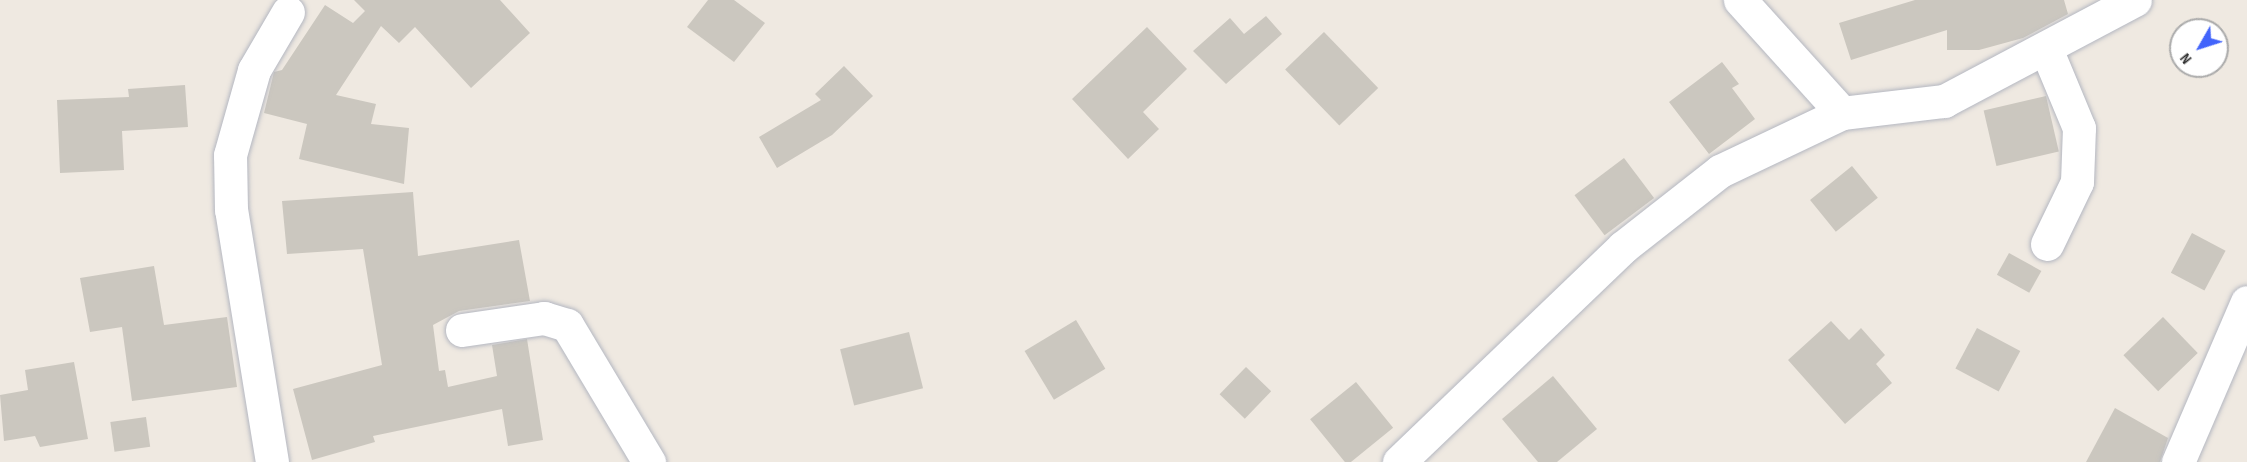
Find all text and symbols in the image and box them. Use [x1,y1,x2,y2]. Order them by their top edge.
north arrow [2169,18,2229,78]
text: N [2176,49,2196,68]

